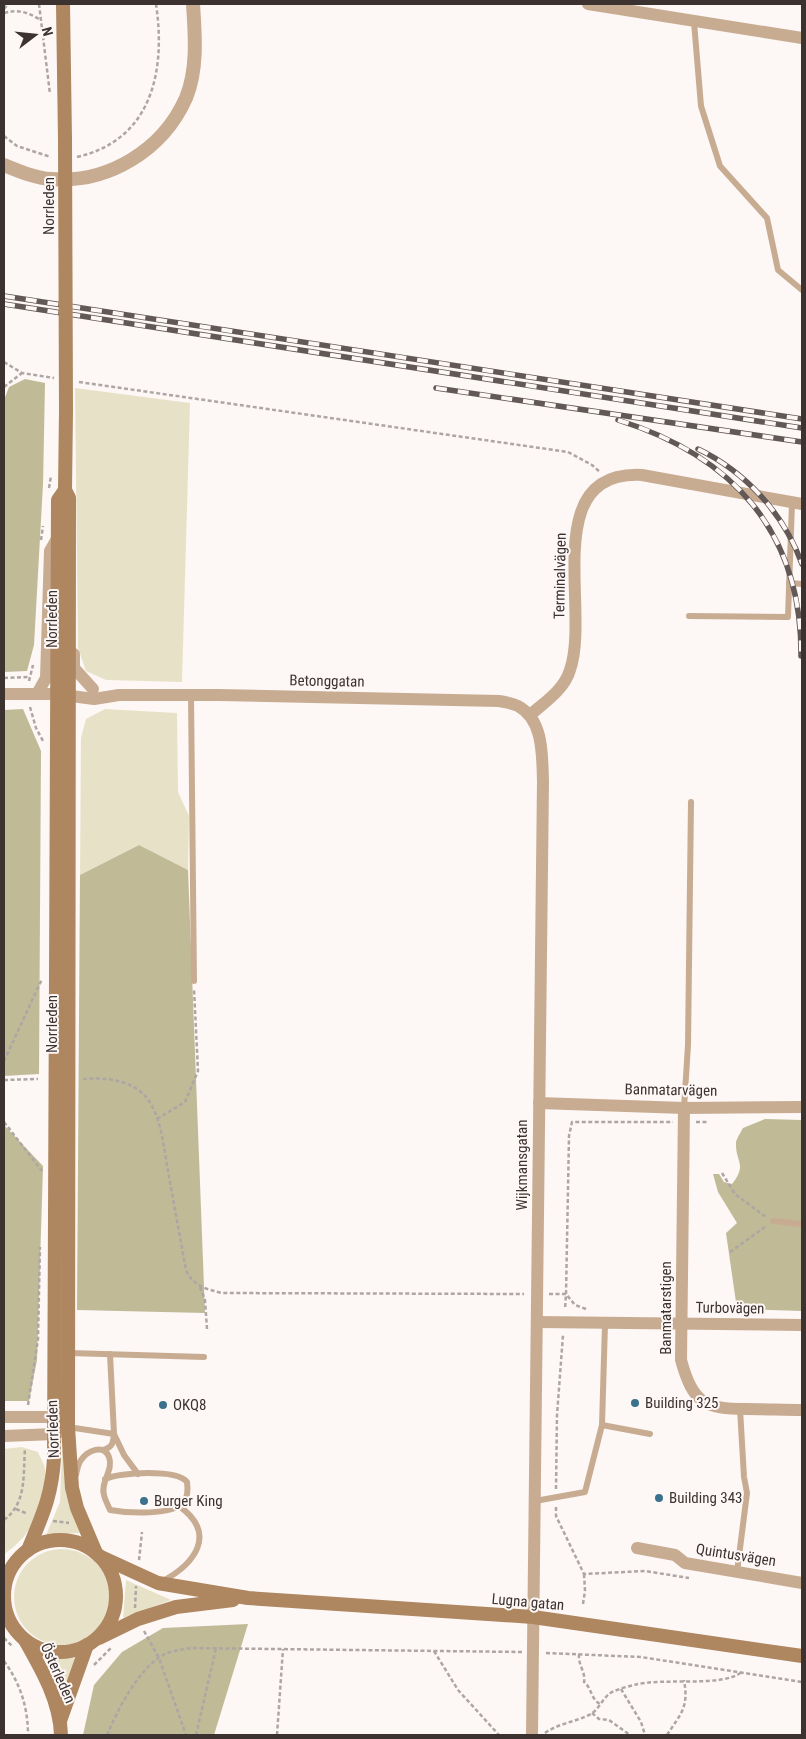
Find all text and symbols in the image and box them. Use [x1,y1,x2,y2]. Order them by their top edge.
north arrow [10,10,60,60]
text: N [39,25,56,38]
street label: Norrleden [40,177,58,235]
street label: Terminalvägen [550,533,570,619]
street label: Norrleden [43,590,61,648]
street label: Betonggatan [289,671,365,691]
street label: Norrleden [43,995,61,1053]
street label: Banmatarvägen [625,1080,717,1100]
street label: Wijkmansgatan [513,1119,531,1211]
street label: Banmatarstigen [657,1261,675,1355]
street label: Turbovägen [695,1298,765,1318]
place label: Building 325 [645,1394,719,1412]
place label: OKQ8 [173,1396,206,1414]
marker: Building 325 [629,1397,641,1409]
marker: OKQ8 [157,1399,169,1411]
street label: Norrleden [43,1400,63,1458]
place label: Building 343 [669,1489,743,1507]
place label: Burger King [154,1492,223,1510]
marker: Building 343 [653,1492,665,1504]
marker: Burger King [138,1495,150,1507]
street label: Quintusvägen [695,1540,777,1570]
street label: Lugna gatan [491,1590,565,1614]
street label: Österleden [37,1640,79,1706]

